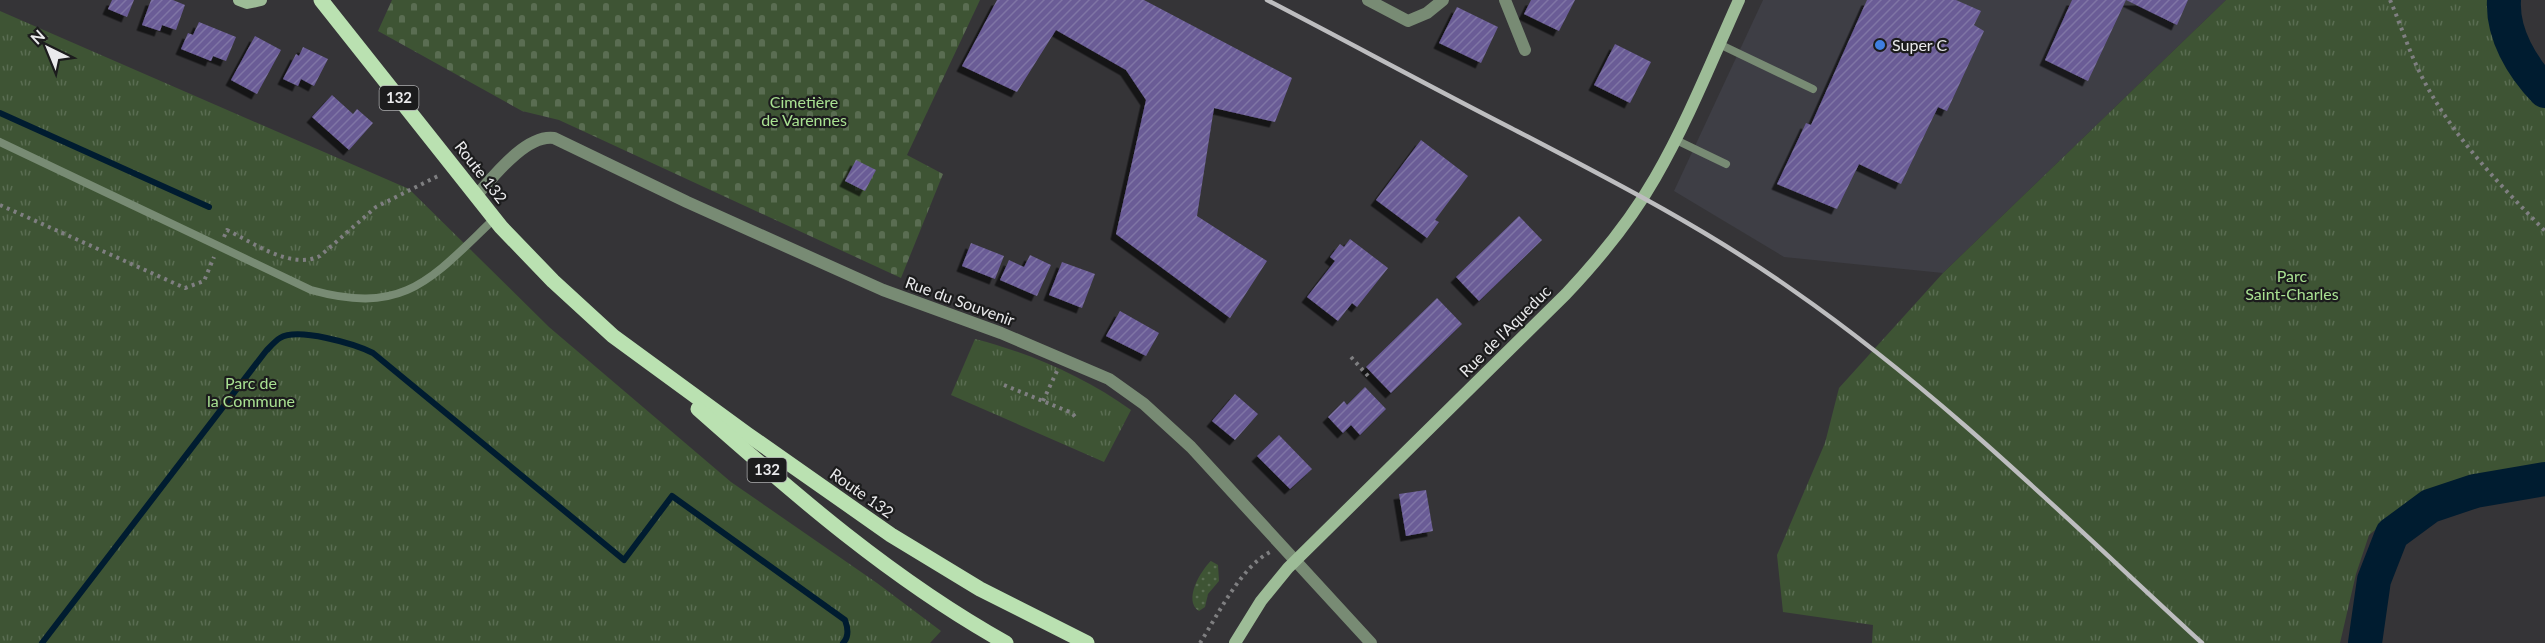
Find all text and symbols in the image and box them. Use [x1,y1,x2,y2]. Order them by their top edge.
north arrow [18,18,78,78]
text: N [26,26,48,48]
place label: Super C [1892,35,1947,54]
marker: Super C [1873,38,1887,52]
road number: 132 [380,86,418,110]
park label: Cimetière de Varennes [761,92,847,129]
street label: Route 132 [451,137,512,207]
park label: Parc Saint-Charles [2245,266,2339,303]
street label: Rue du Souvenir [903,272,1018,329]
street label: Rue de l'Aqueduc [1455,281,1555,380]
park label: Parc de la Commune [207,373,295,410]
road number: 132 [748,458,786,482]
street label: Route 132 [827,464,898,521]

